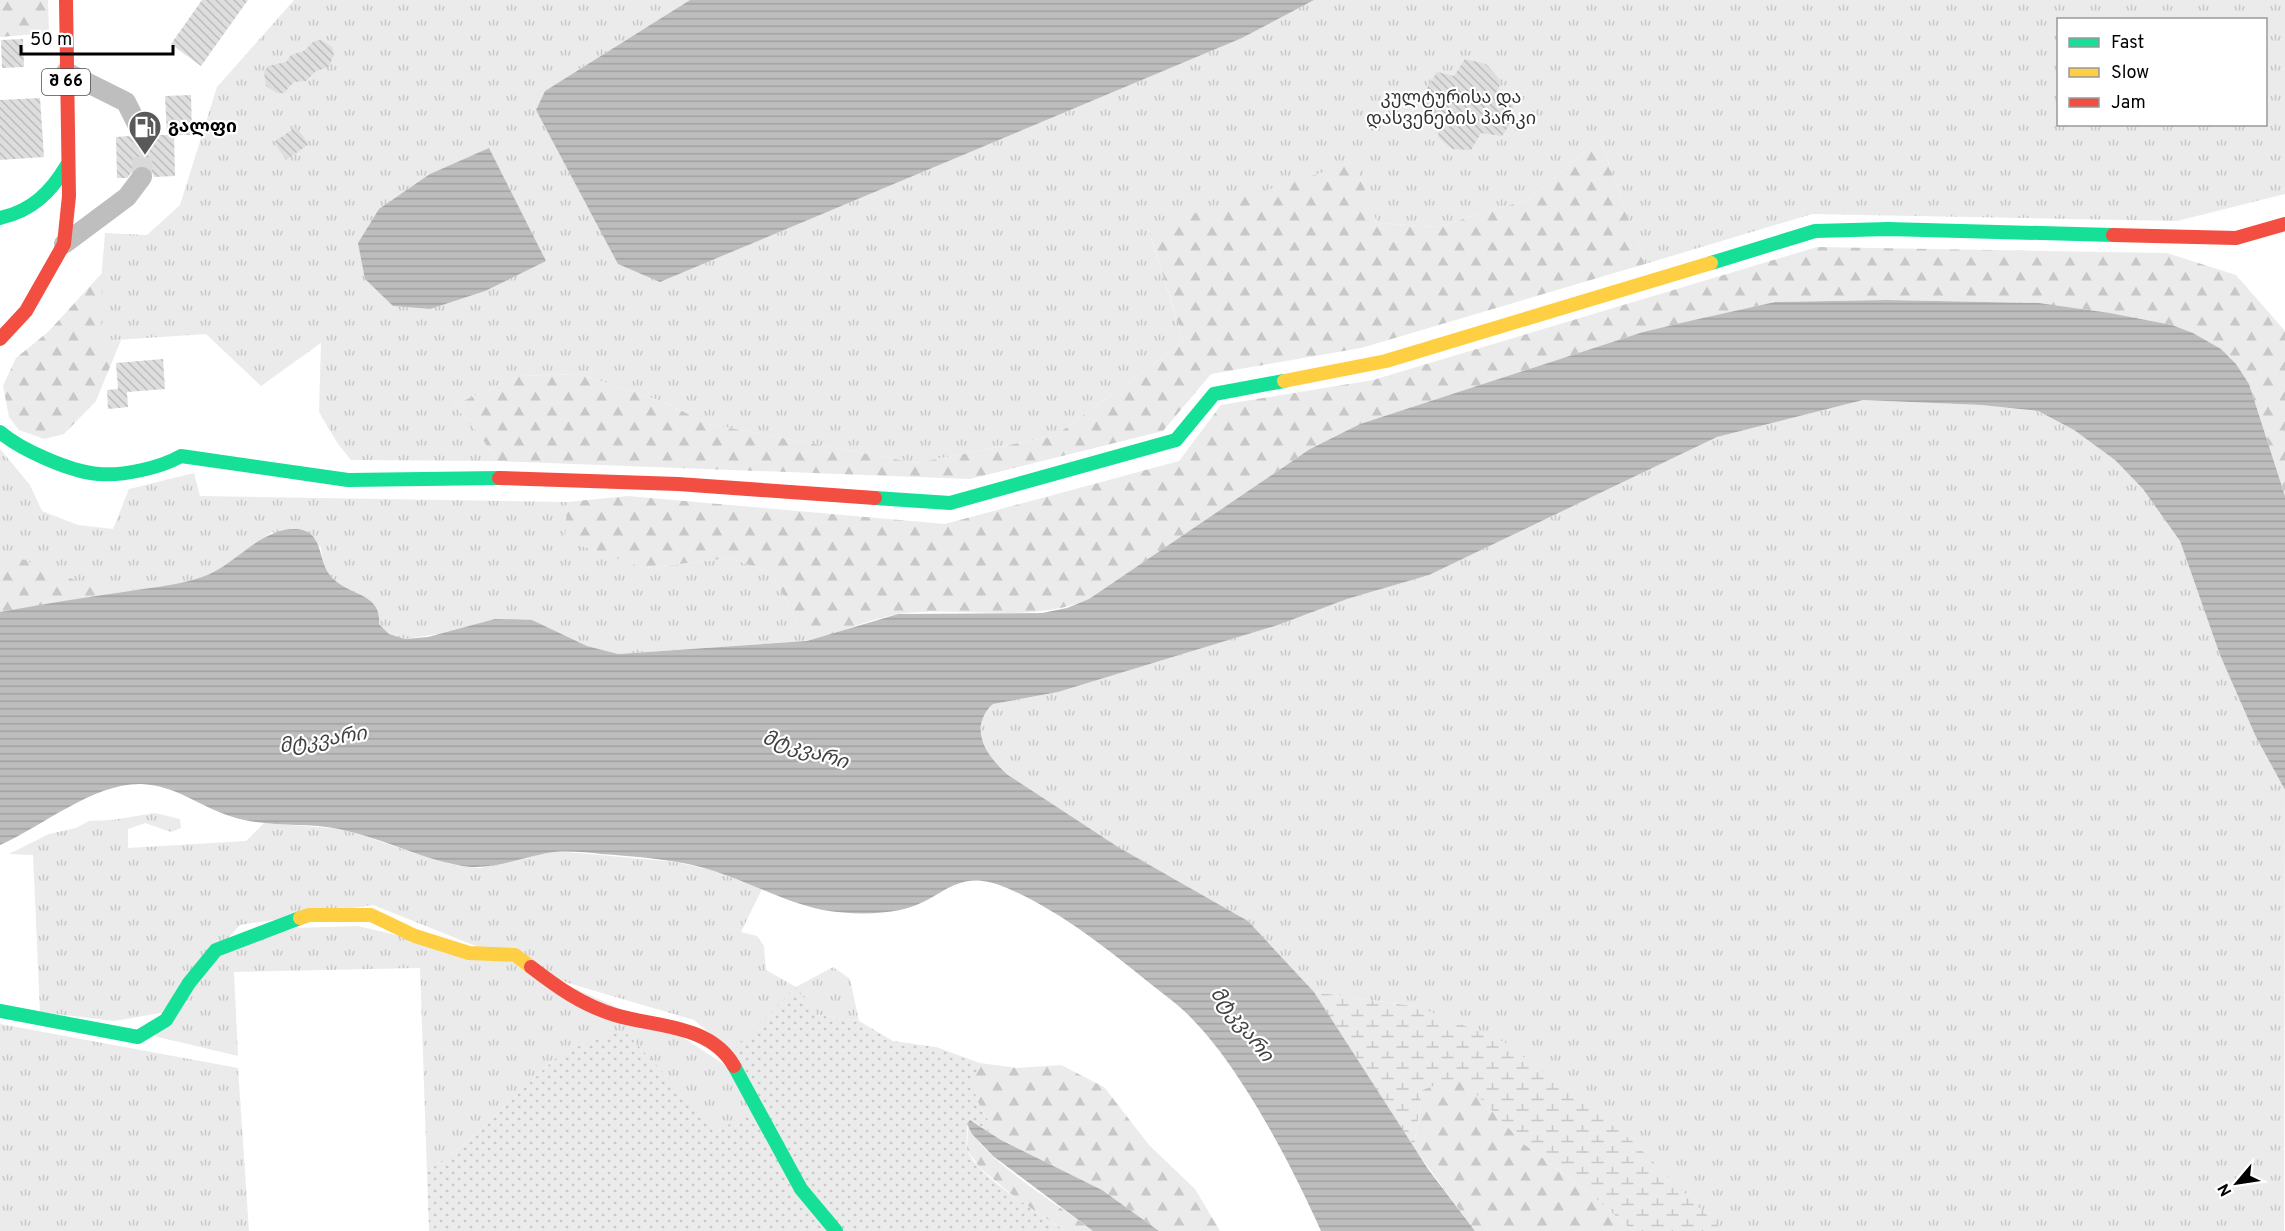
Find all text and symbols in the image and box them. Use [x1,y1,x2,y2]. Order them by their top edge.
scale bar [21,18,172,56]
legend [2057,18,2267,126]
text: 50 m [30,29,72,52]
text: Fast [2111,32,2144,55]
text: Slow [2111,62,2149,85]
road number: შ 66 [42,69,90,95]
park label: კულტურისა და დასვენების პარკი [1366,87,1536,131]
text: Jam [2111,92,2146,115]
fuel station icon: გალფი [127,109,163,156]
place label: გალფი [168,116,237,139]
water label: მტკვარი [277,721,370,761]
water label: მტკვარი [759,726,852,777]
water label: მტკვარი [1204,982,1279,1069]
north arrow [2207,1153,2267,1213]
text: N [2214,1179,2237,1199]

